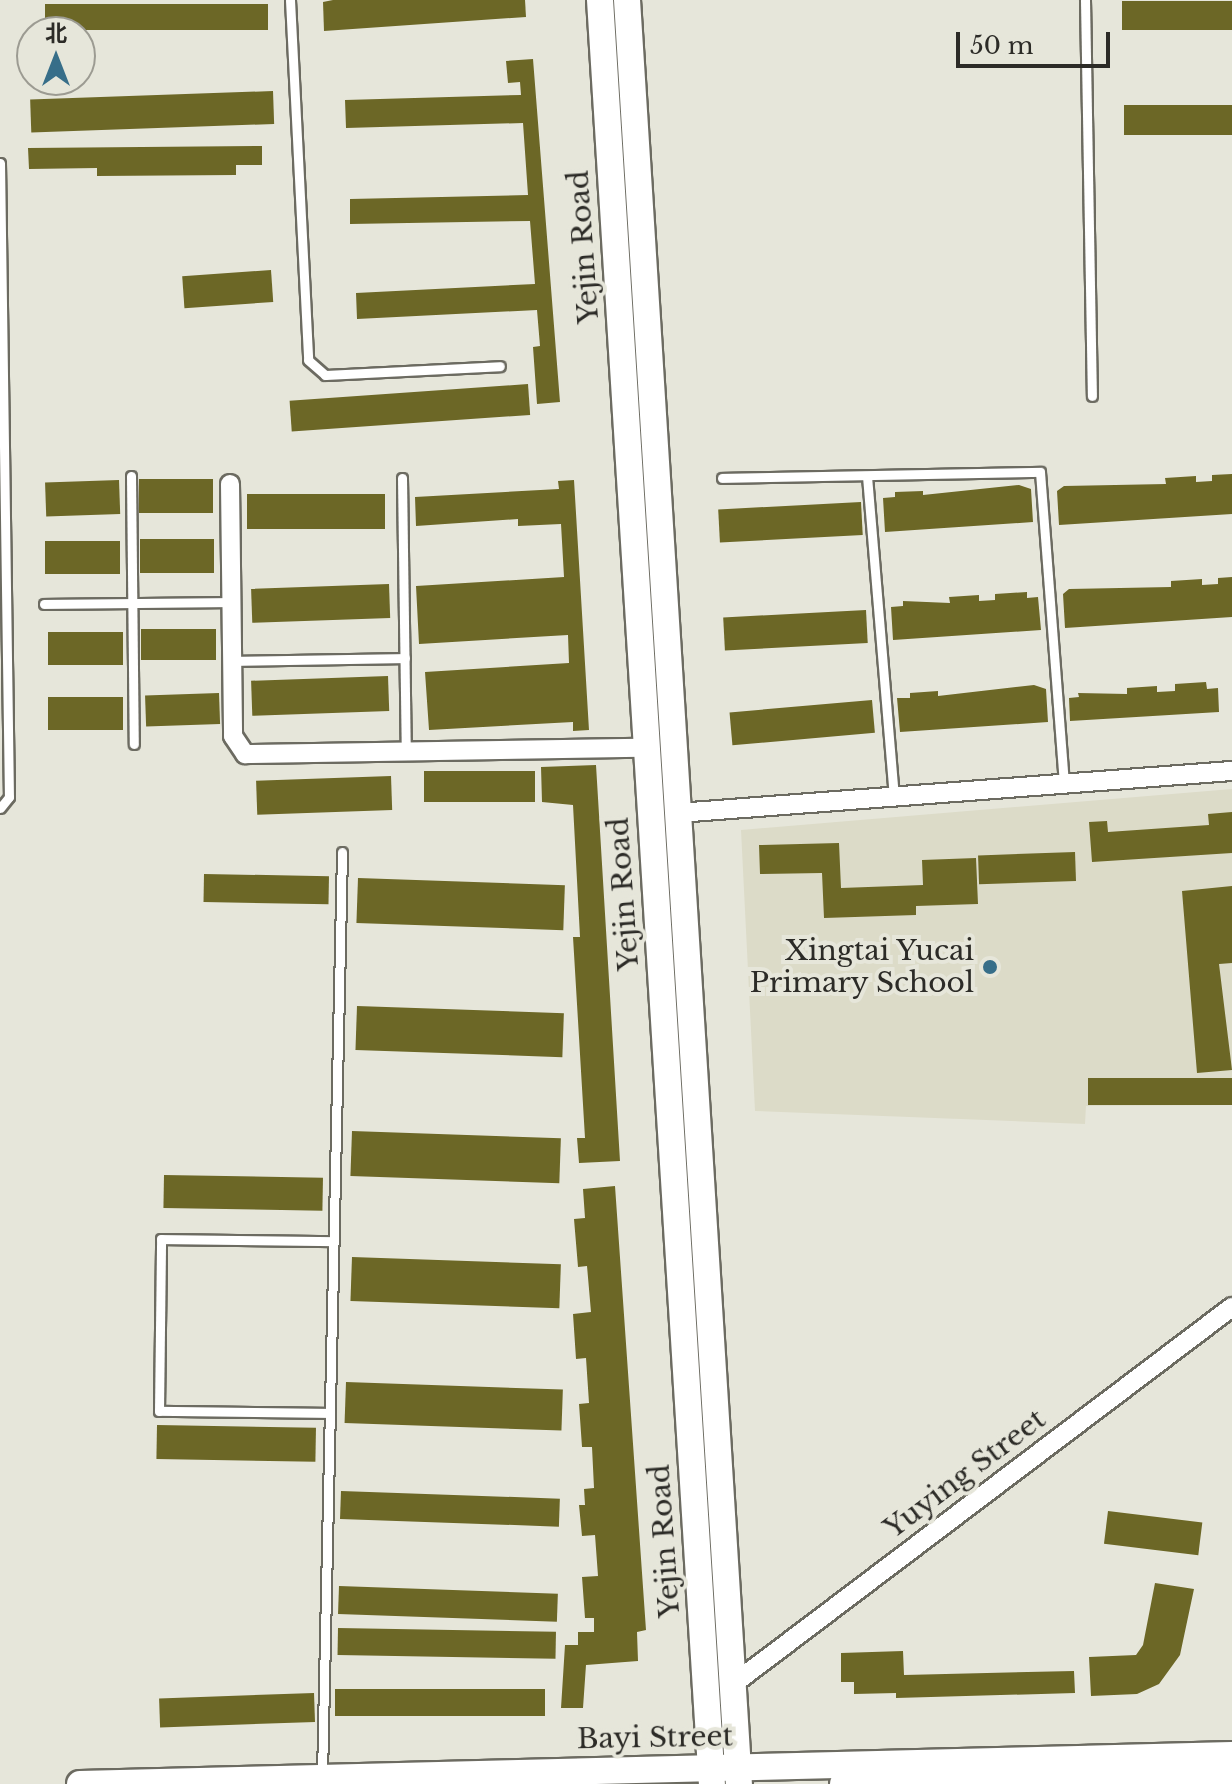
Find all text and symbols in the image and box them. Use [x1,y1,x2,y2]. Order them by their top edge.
north arrow [16,16,96,96]
scale bar [960,16,1114,66]
text: 北 [45,20,67,47]
text: 50 m [970,31,1033,60]
street label: Yejin Road [562,169,606,325]
street label: Yejin Road [602,816,646,972]
place label: Xingtai Yucai Primary School [749,934,974,1000]
marker: Xingtai Yucai Primary School [981,958,999,976]
street label: Yuying Street [878,1402,1052,1546]
street label: Yejin Road [643,1463,687,1619]
street label: Bayi Street [577,1720,733,1756]

